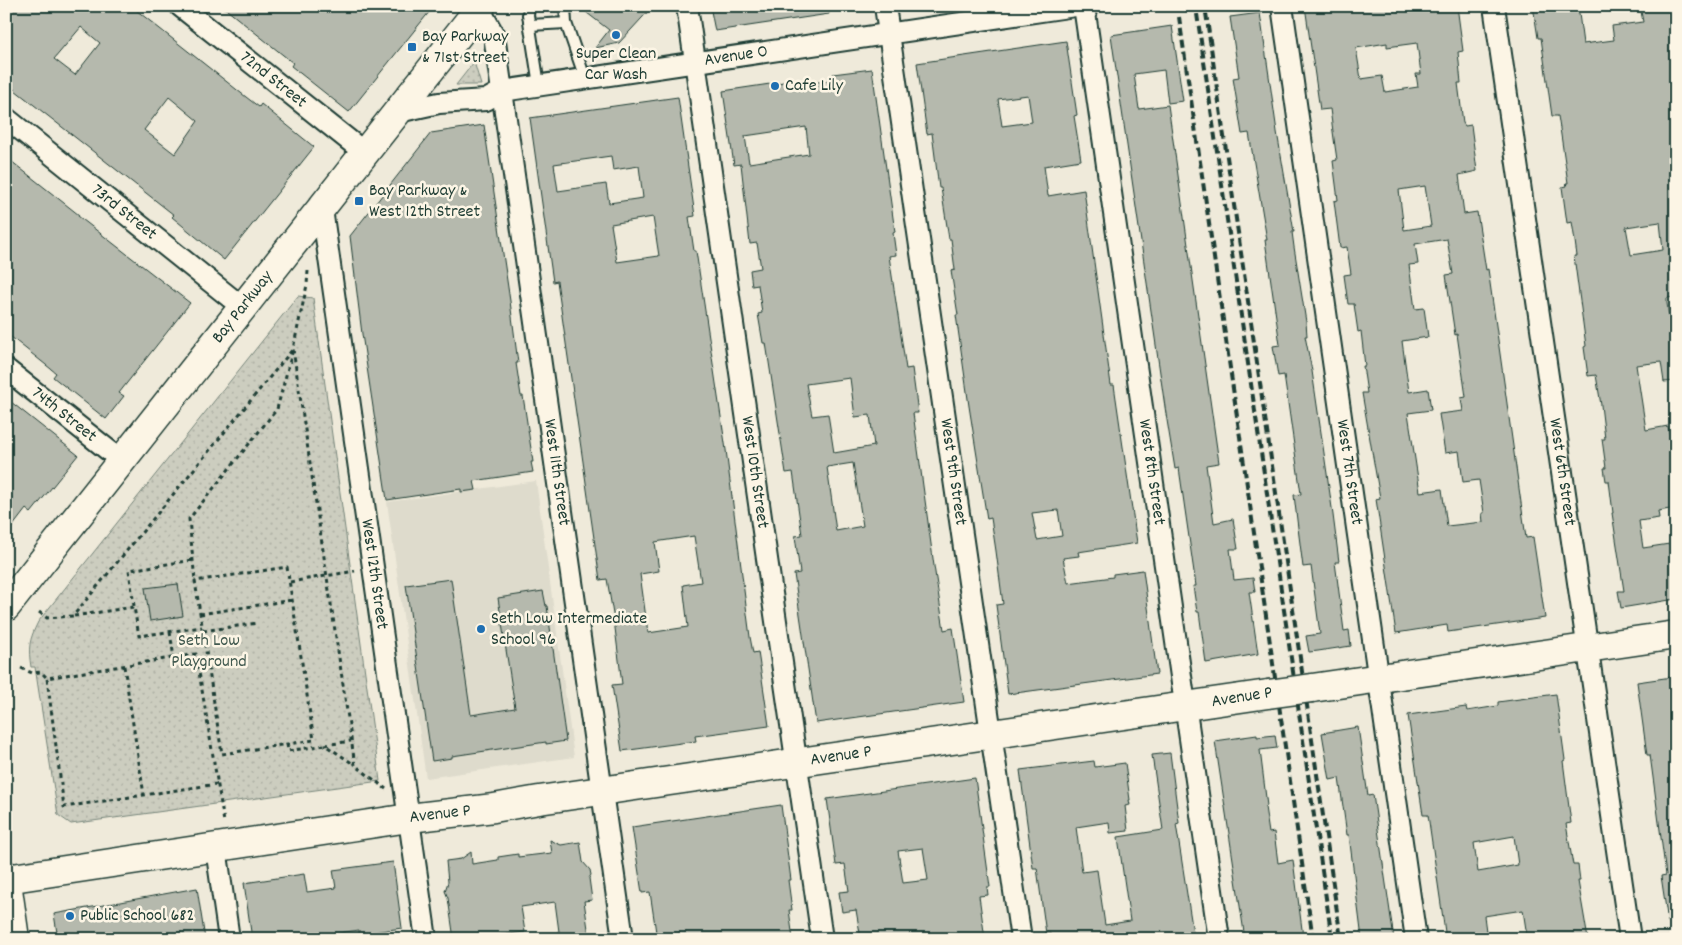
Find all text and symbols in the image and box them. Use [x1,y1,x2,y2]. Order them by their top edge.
place label: Bay Parkway & 71st Street [422,25,509,71]
marker: Super Clean Car Wash [610,29,622,41]
street label: Avenue O [703,39,769,73]
marker: Bay Parkway & 71st Street [406,41,418,53]
place label: Super Clean Car Wash [576,42,656,88]
street label: 72nd Street [234,46,312,115]
place label: Cafe Lily [785,74,844,99]
marker: Cafe Lily [769,80,781,92]
street label: 73rd Street [86,178,162,247]
place label: Bay Parkway & West 12th Street [369,179,481,225]
marker: Bay Parkway & West 12th Street [353,195,365,207]
street label: Bay Parkway [206,265,280,349]
street label: 74th Street [26,381,102,449]
street label: West 10th Street [734,414,775,530]
street label: West 9th Street [933,417,973,528]
street label: West 6th Street [1542,417,1582,528]
street label: West 11th Street [536,418,576,528]
street label: West 8th Street [1131,418,1172,527]
street label: West 7th Street [1329,418,1369,527]
street label: West 12th Street [354,517,394,631]
place label: Seth Low Intermediate School 96 [491,607,647,653]
marker: Seth Low Intermediate School 96 [475,623,487,635]
park label: Seth Low Playground [171,629,247,675]
street label: Avenue P [1210,681,1274,715]
street label: Avenue P [809,739,873,773]
street label: Avenue P [408,798,472,830]
place label: Public School 682 [80,904,194,929]
marker: Public School 682 [64,910,76,922]

